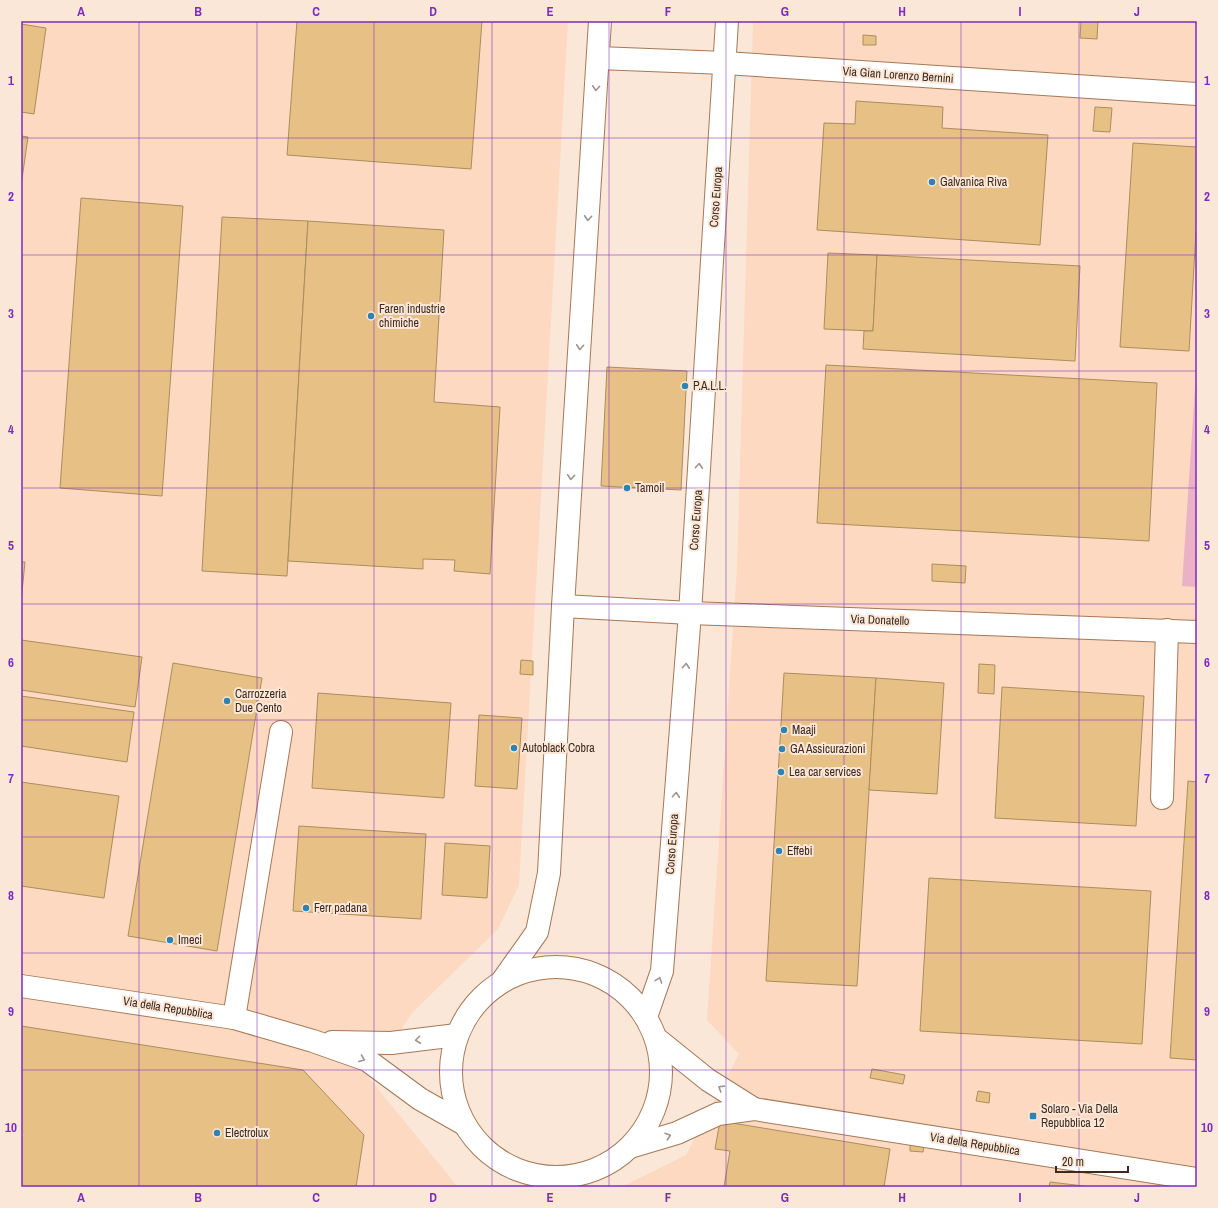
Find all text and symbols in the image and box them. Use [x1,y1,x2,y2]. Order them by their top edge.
text: A [77,3,85,20]
text: B [194,3,202,20]
text: C [312,3,320,20]
text: D [429,3,437,20]
text: E [546,3,554,20]
text: F [665,3,672,20]
text: G [781,3,789,20]
text: H [898,3,906,20]
text: I [1019,3,1022,20]
text: J [1134,3,1140,20]
street label: Via Gian Lorenzo Bernini [842,63,954,87]
text: 1 [8,72,14,89]
text: 1 [1204,72,1210,89]
one-way arrow [592,85,600,91]
street label: Corso Europa [706,166,726,228]
place label: Galvanica Riva [940,174,1008,190]
marker: Galvanica Riva [927,177,937,187]
text: 2 [8,188,14,205]
text: 2 [1204,188,1210,205]
one-way arrow [583,215,592,221]
place label: Faren industrie chimiche [379,301,445,331]
text: 3 [8,305,14,322]
text: 3 [1204,305,1210,322]
marker: Faren industrie chimiche [366,311,376,321]
one-way arrow [575,344,584,350]
place label: P.A.L.L. [693,378,727,394]
marker: P.A.L.L. [680,381,690,391]
text: 4 [8,421,14,438]
text: 4 [1204,421,1210,438]
one-way arrow [695,463,704,469]
one-way arrow [567,474,576,480]
place label: Tamoil [635,480,664,496]
marker: Tamoil [622,483,632,493]
street label: Corso Europa [686,489,706,551]
text: 5 [8,537,14,554]
text: 5 [1204,537,1210,554]
street label: Via Donatello [850,611,910,629]
text: 6 [8,654,14,671]
text: 6 [1204,654,1210,671]
one-way arrow [681,663,690,669]
place label: Carrozzeria Due Cento [235,686,287,716]
marker: Carrozzeria Due Cento [222,696,232,706]
place label: Maaji [792,722,816,738]
marker: Maaji [779,725,789,735]
place label: Autoblack Cobra [521,740,595,756]
place label: GA Assicurazioni [790,741,866,757]
marker: Autoblack Cobra [509,743,519,753]
marker: GA Assicurazioni [777,744,787,754]
place label: Lea car services [789,764,861,780]
marker: Lea car services [776,767,786,777]
text: 7 [8,770,14,787]
text: 7 [1204,770,1210,787]
one-way arrow [671,792,680,798]
street label: Corso Europa [662,813,682,875]
place label: Effebi [787,843,813,859]
marker: Effebi [774,846,784,856]
text: 8 [8,887,14,904]
text: 8 [1204,887,1210,904]
place label: Ferr padana [314,900,368,916]
marker: Ferr padana [301,903,311,913]
place label: Imeci [178,932,202,948]
marker: Imeci [165,935,175,945]
one-way arrow [655,977,663,984]
street label: Via della Repubblica [122,993,215,1023]
text: 9 [8,1003,14,1020]
text: 9 [1204,1003,1210,1020]
one-way arrow [415,1035,421,1044]
one-way arrow [358,1054,366,1062]
one-way arrow [718,1085,725,1093]
place label: Solaro - Via Della Repubblica 12 [1041,1101,1118,1131]
marker: Solaro - Via Della Repubblica 12 [1028,1111,1038,1121]
text: 10 [5,1119,17,1136]
text: 10 [1201,1119,1213,1136]
place label: Electrolux [225,1125,268,1141]
marker: Electrolux [212,1128,222,1138]
street label: Via della Repubblica [929,1129,1022,1159]
one-way arrow [664,1132,671,1140]
scale bar [1056,1148,1128,1174]
text: 20 m [1062,1154,1084,1170]
text: A [77,1189,85,1206]
text: B [194,1189,202,1206]
text: C [312,1189,320,1206]
text: D [429,1189,437,1206]
text: E [546,1189,554,1206]
text: F [665,1189,672,1206]
text: G [781,1189,789,1206]
text: H [898,1189,906,1206]
text: I [1019,1189,1022,1206]
text: J [1134,1189,1140,1206]

